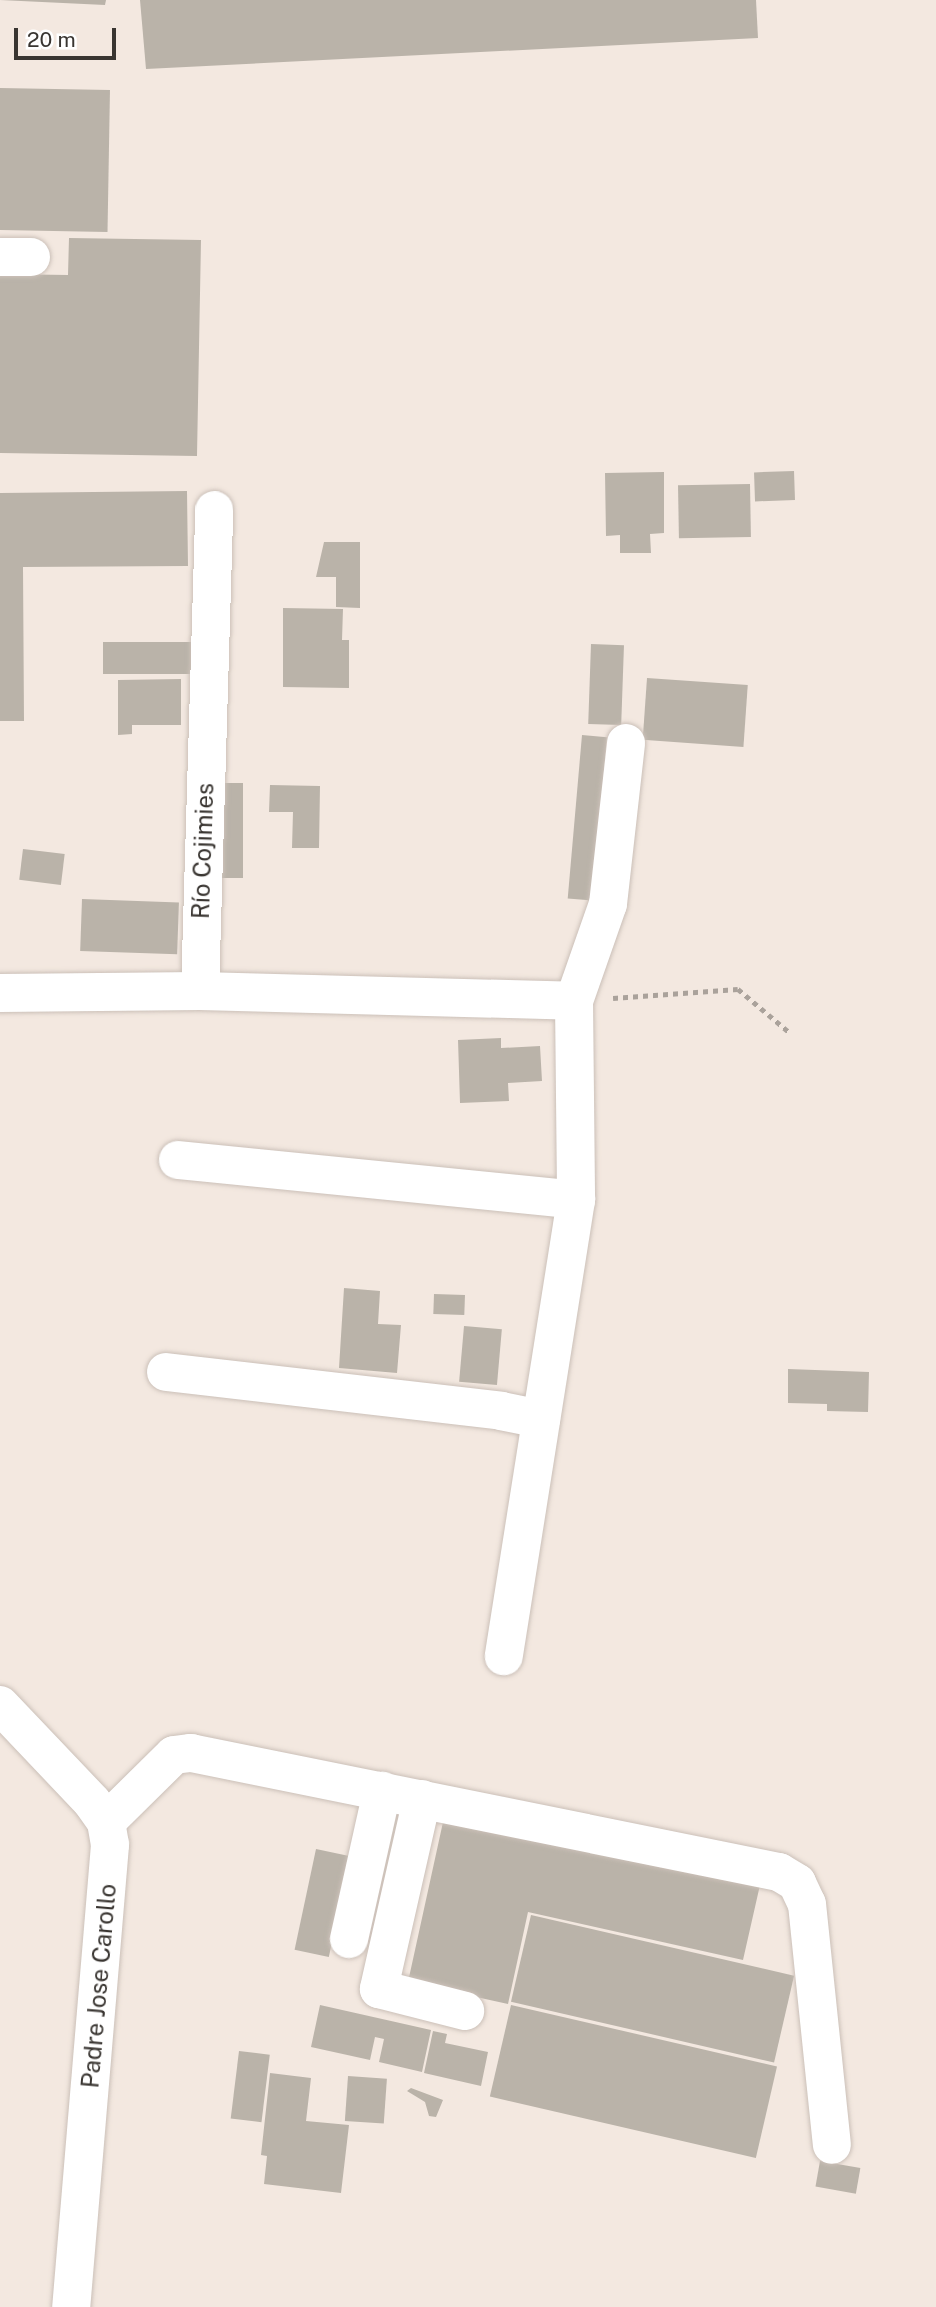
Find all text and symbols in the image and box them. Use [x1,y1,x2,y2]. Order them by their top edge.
scale bar [18,14,119,58]
text: 20 m [27,27,76,52]
street label: Río Cojimies [186,782,220,920]
street label: Padre Jose Carollo [76,1882,122,2090]

